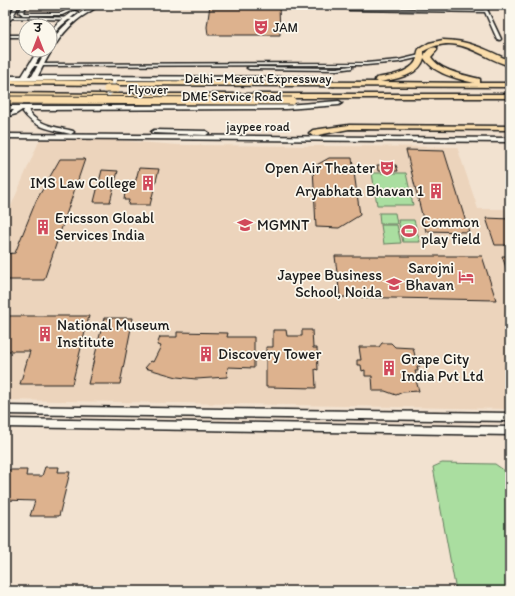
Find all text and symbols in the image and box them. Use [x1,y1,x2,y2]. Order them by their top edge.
north arrow [18,18,58,58]
theatre icon: JAM [252,18,270,36]
place label: JAM [273,20,298,35]
text: उ [33,22,43,35]
street label: Delhi - Meerut Expressway [185,71,331,86]
street label: Flyover [128,82,169,97]
street label: DME Service Road [182,89,282,104]
street label: jaypee road [225,119,290,134]
place label: Open Air Theater [265,159,375,177]
theatre icon: Open Air Theater [378,159,396,177]
place label: IMS Law College [30,174,136,192]
building icon: IMS Law College [139,174,157,192]
place label: Aryabhata Bhavan 1 [295,182,424,200]
building icon: Aryabhata Bhavan 1 [427,182,445,200]
place label: Ericsson Gloabl Services India [55,209,155,244]
place label: Common play field [421,213,480,248]
school or university icon: MGMNT [236,216,254,234]
place label: MGMNT [257,216,310,234]
building icon: Ericsson Gloabl Services India [34,218,52,236]
sports icon: Common play field [400,222,418,240]
place label: Sarojni Bhavan [406,259,454,294]
place label: Jaypee Business School, Noida [277,266,383,301]
hotel icon: Sarojni Bhavan [457,268,475,286]
school or university icon: Jaypee Business School, Noida [385,275,403,293]
place label: National Museum Institute [57,316,170,351]
building icon: National Museum Institute [36,325,54,343]
building icon: Discovery Tower [197,345,215,363]
place label: Discovery Tower [218,345,321,363]
place label: Grape City India Pvt Ltd [401,350,484,385]
building icon: Grape City India Pvt Ltd [380,359,398,377]

